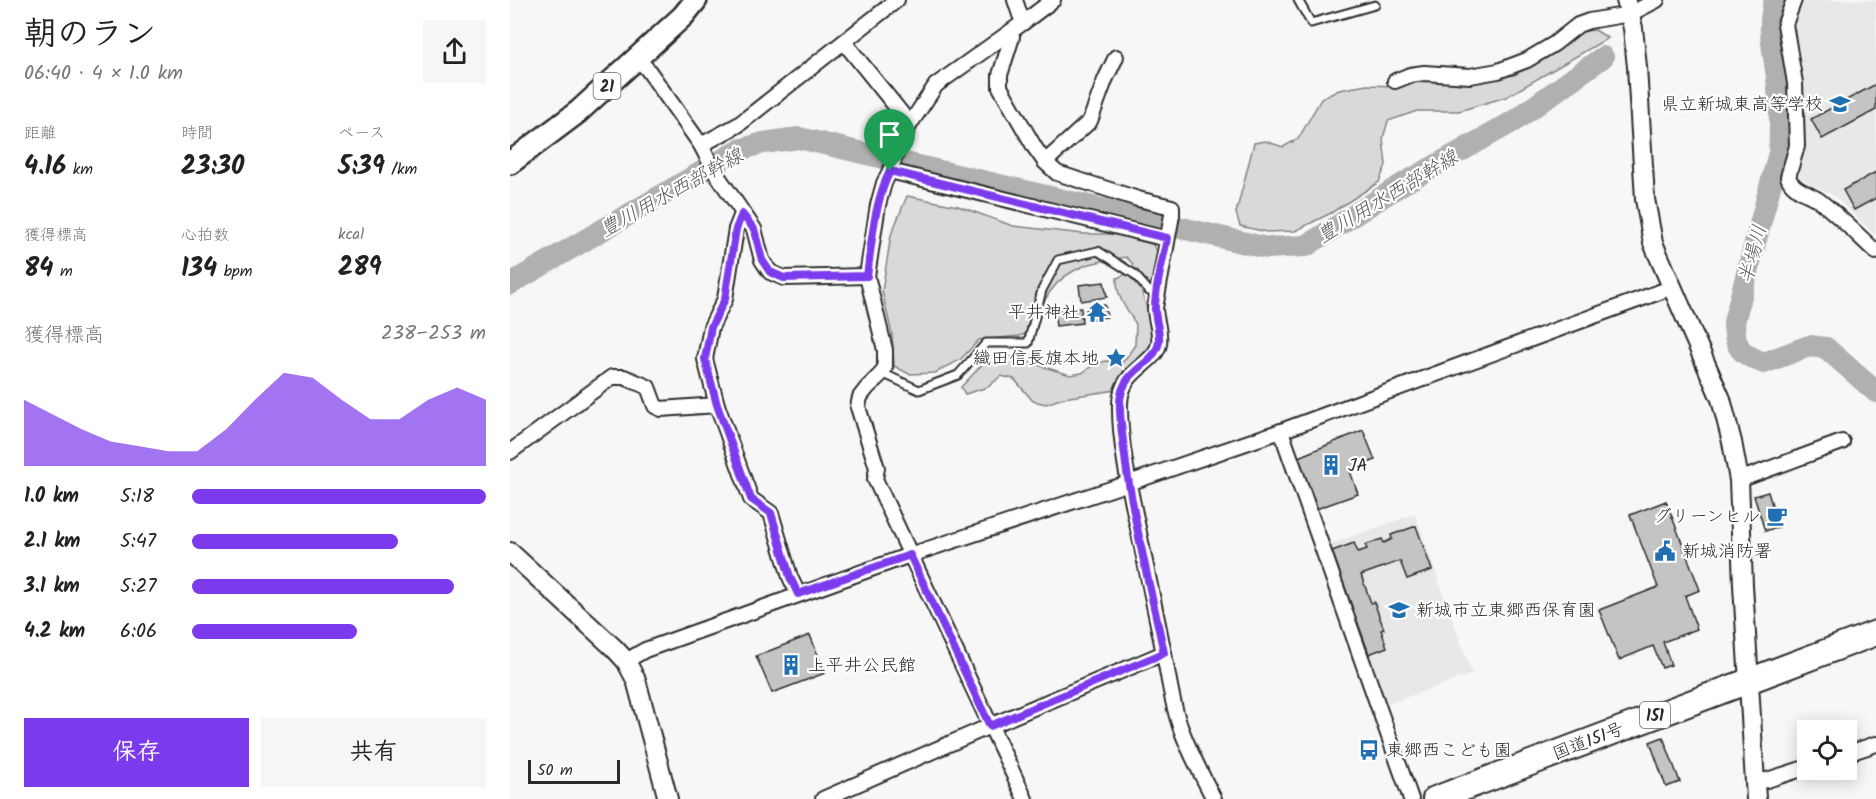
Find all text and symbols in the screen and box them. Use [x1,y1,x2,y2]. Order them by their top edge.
text: 朝のラン [24,9,156,62]
button: share [423,20,486,83]
text: 06:40 · 4 × 1.0 km [24,58,183,90]
road number: 21 [594,73,620,99]
place label: 県立新城東高等学校 [1661,91,1823,120]
school or university icon: 県立新城東高等学校 [1828,92,1852,116]
pin [864,109,915,171]
icon: arrive [873,118,906,151]
text: 距離 [24,121,56,146]
text: 時間 [181,121,213,146]
text: ペース [338,121,385,146]
water label: 豊川用水西部幹線 [594,140,751,247]
water label: 豊川用水西部幹線 [1311,142,1466,253]
text: 4.16 [24,146,66,188]
text: 23:30 [181,146,244,188]
text: 5:39 [338,146,385,188]
text: km [66,157,93,182]
text: /km [385,157,417,182]
water label: 半場川 [1731,221,1777,288]
text: kcal [338,222,364,247]
text: 獲得標高 [24,223,88,248]
text: 心拍数 [181,223,229,248]
text: 289 [338,247,382,289]
text: 84 [24,248,54,290]
text: 134 [181,248,217,290]
text: m [54,259,73,284]
text: bpm [217,259,252,284]
place label: 平井神社 [1008,299,1080,328]
temple icon: 平井神社 [1085,300,1109,324]
text: 238–253 m [381,318,486,350]
text: 獲得標高 [24,320,104,352]
place label: 織田信長旗本地 [973,345,1099,374]
place icon: 織田信長旗本地 [1104,346,1128,370]
place label: JA [1348,452,1367,481]
building icon: JA [1319,453,1343,477]
text: 1.0 km [24,481,79,513]
text: 5:18 [120,481,154,513]
place label: グリーンヒル [1653,503,1760,532]
cafe icon: グリーンヒル [1765,504,1789,528]
text: 2.1 km [24,526,80,558]
text: 5:47 [120,526,156,558]
place label: 新城消防署 [1682,538,1772,567]
public building icon: 新城消防署 [1653,539,1677,563]
text: 3.1 km [24,571,80,603]
text: 5:27 [120,571,157,603]
place label: 新城市立東郷西保育園 [1416,597,1596,626]
school or university icon: 新城市立東郷西保育園 [1387,598,1411,622]
text: 4.2 km [24,616,85,648]
text: 6:06 [120,616,157,648]
place label: 上平井公民館 [808,652,916,681]
building icon: 上平井公民館 [779,653,803,677]
road number: 151 [1640,702,1670,728]
street label: 国道151号 [1548,715,1629,769]
button: 保存 [24,718,249,787]
button: 共有 [261,718,486,787]
map controls [1797,720,1857,780]
button: locate [1797,720,1857,780]
place label: 東郷西こども園 [1386,737,1512,766]
bus stop icon: 東郷西こども園 [1357,738,1381,762]
scale bar [528,757,620,784]
text: 50 m [537,758,573,783]

